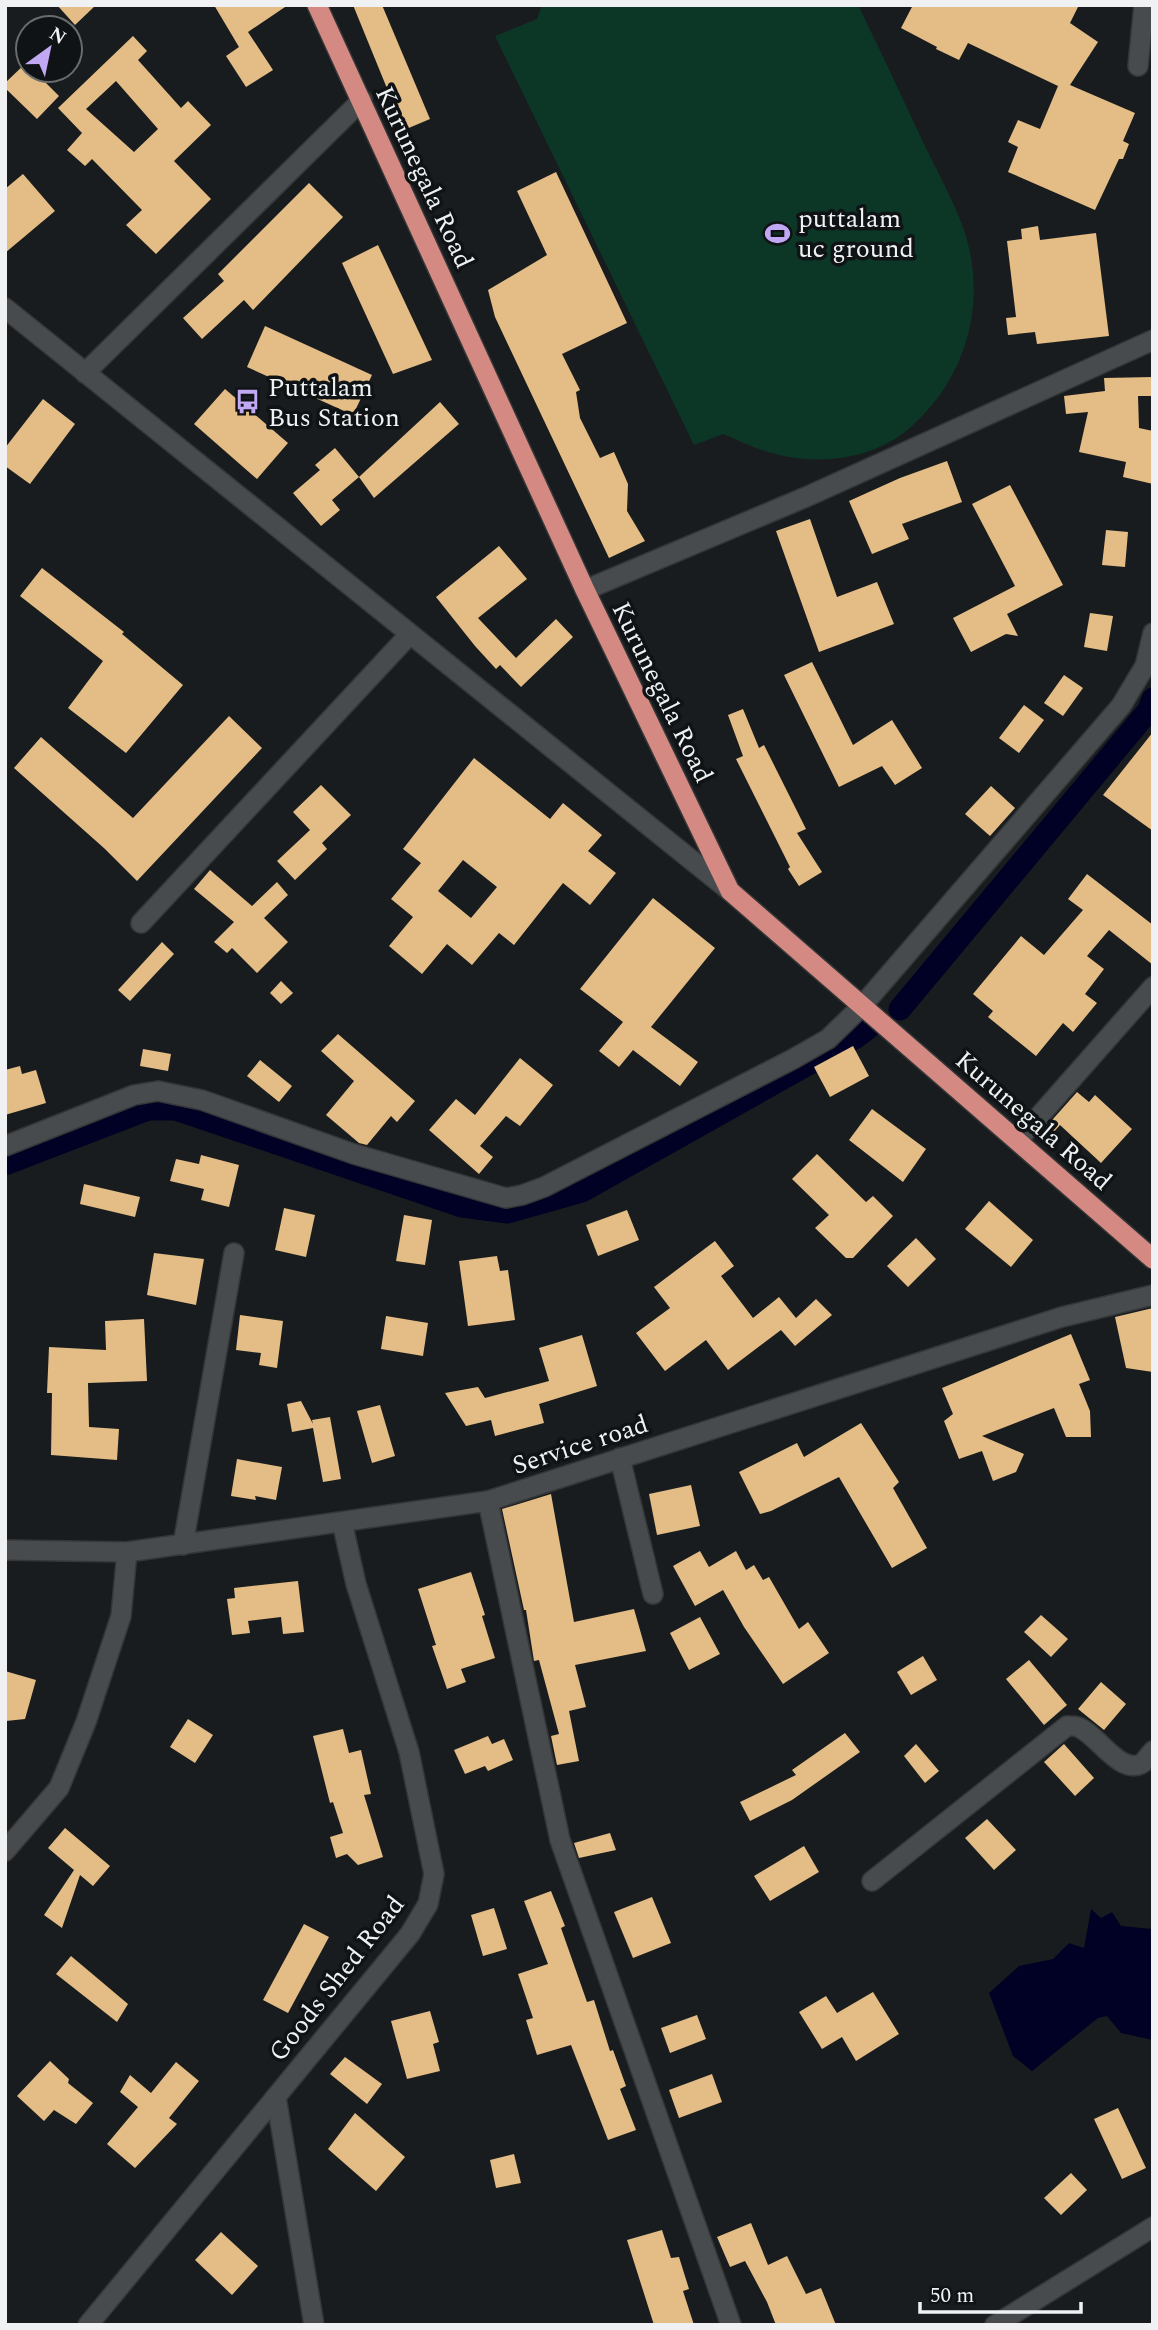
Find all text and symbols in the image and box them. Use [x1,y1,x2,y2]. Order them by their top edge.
north arrow [14,14,84,84]
text: N [43,20,72,52]
street label: Kurunegala Road [364,80,484,275]
place label: puttalam uc ground [798,199,914,269]
sports icon: puttalam uc ground [764,219,792,247]
place label: Puttalam Bus Station [268,368,400,438]
bus stop icon: Puttalam Bus Station [234,388,262,416]
street label: Kurunegala Road [601,595,723,790]
street label: Kurunegala Road [946,1041,1121,1201]
street label: Service road [507,1404,654,1486]
street label: Goods Shed Road [259,1887,415,2070]
scale bar [920,2270,1081,2314]
text: 50 m [930,2280,974,2312]

